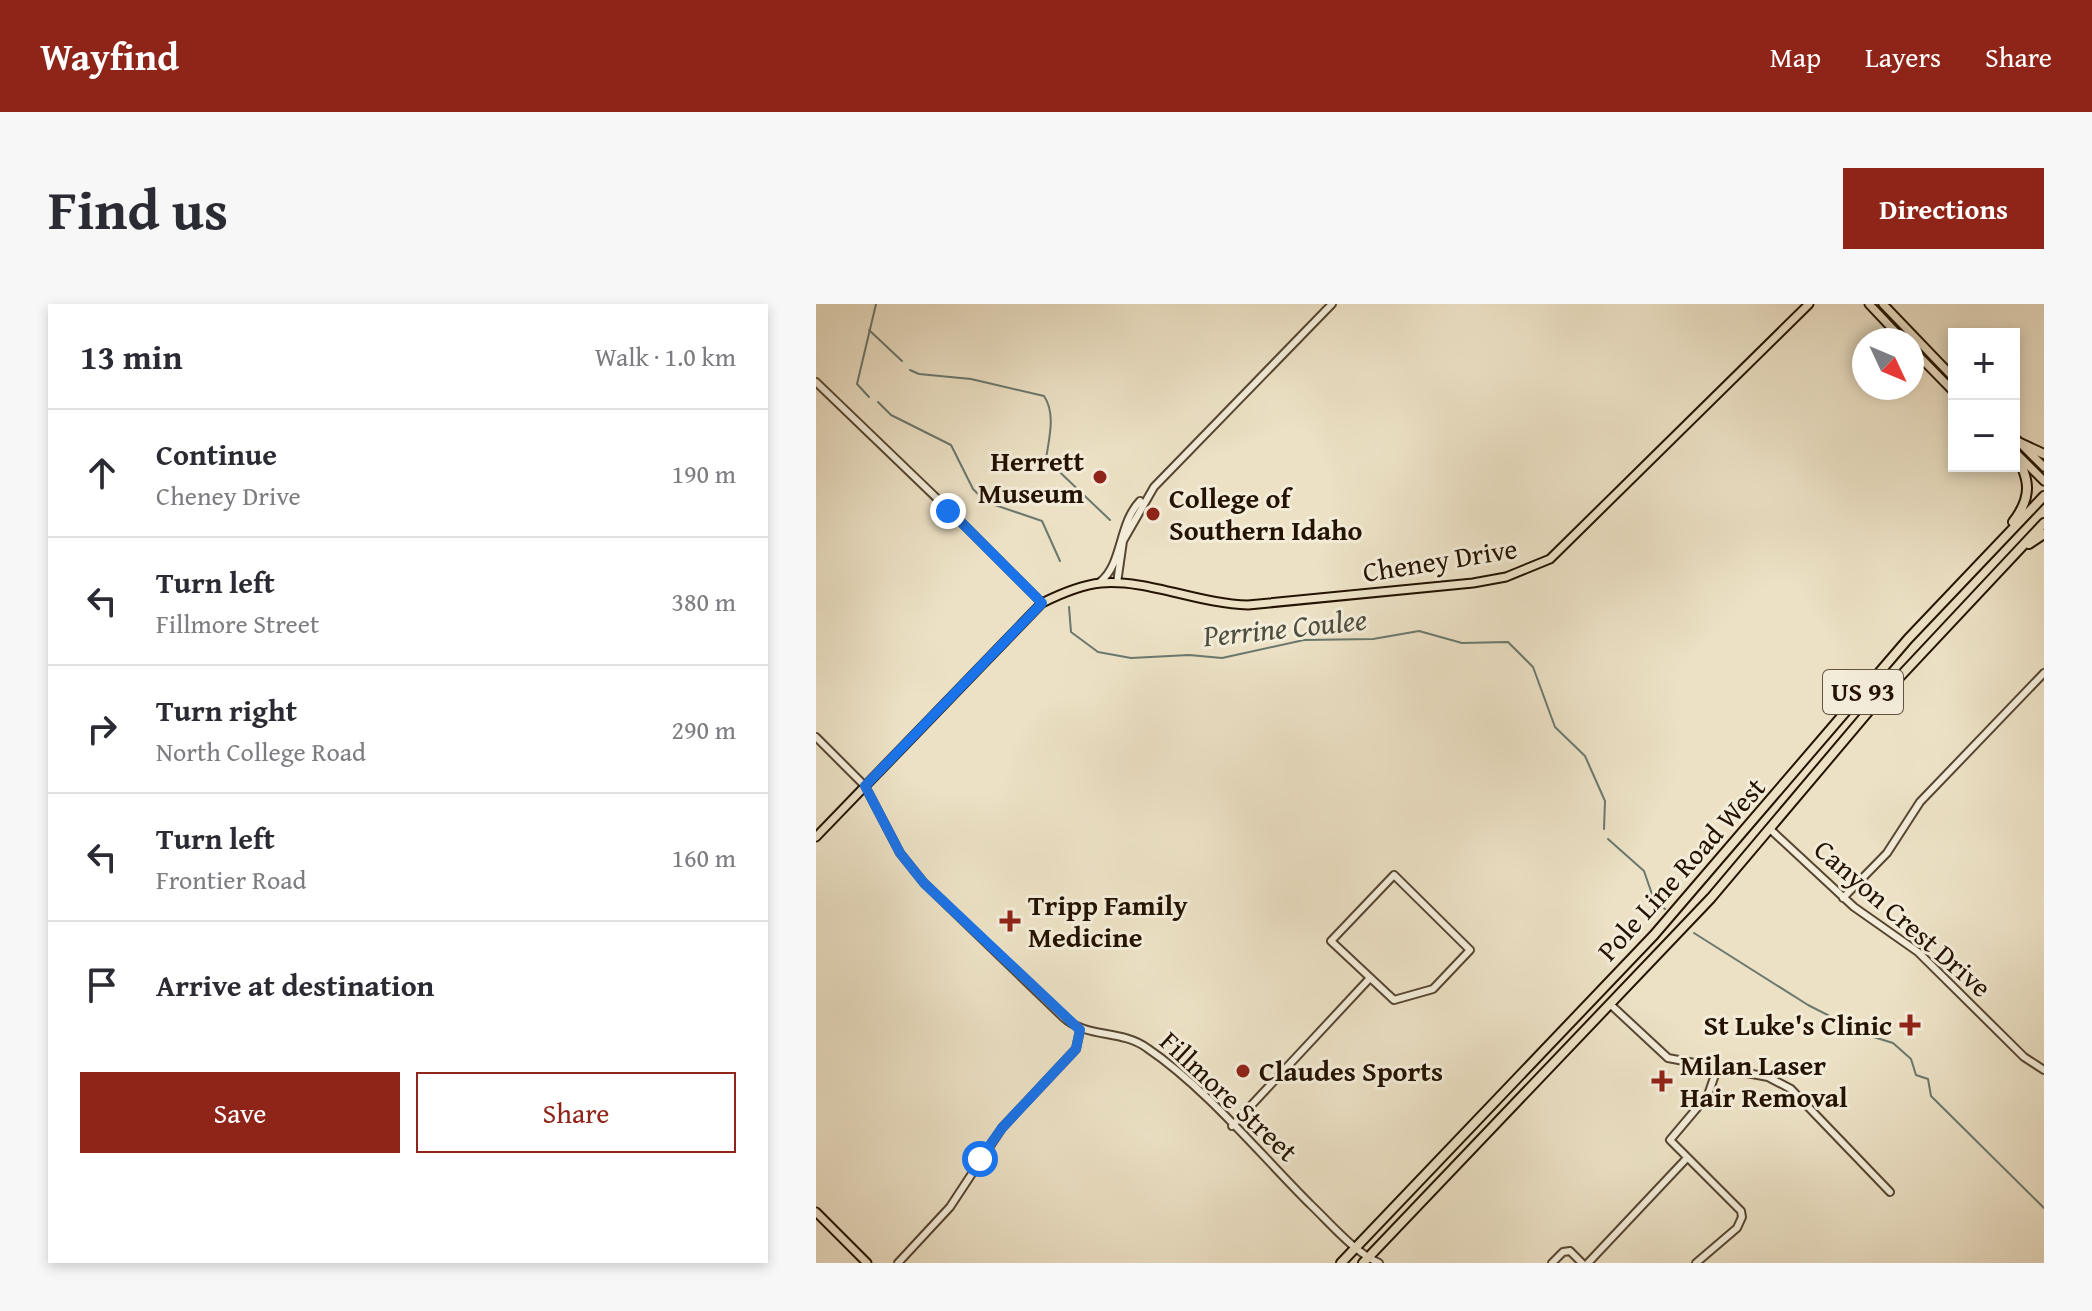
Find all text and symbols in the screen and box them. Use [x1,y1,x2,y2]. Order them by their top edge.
text: Wayfind [40,28,179,84]
text: Map [1770,36,1821,77]
text: Layers [1865,36,1941,77]
text: Share [1985,36,2052,77]
text: Find us [48,167,228,250]
button: Directions [1843,168,2044,249]
north arrow [1852,328,1924,400]
map controls [1948,328,2020,472]
button: + [1948,328,2020,400]
text: 13 min [80,332,182,381]
text: Walk · 1.0 km [595,337,736,376]
button: − [1948,400,2020,472]
text: Continue [156,432,277,476]
place label: Herrett Museum [978,440,1084,513]
icon: ahead [80,451,124,495]
text: 190 m [671,454,736,493]
marker: Herrett Museum [1091,468,1109,486]
text: Cheney Drive [156,476,301,515]
place label: College of Southern Idaho [1169,477,1363,550]
route end [930,493,966,529]
marker: College of Southern Idaho [1144,505,1162,523]
street label: Cheney Drive [1360,527,1520,592]
text: Turn left [156,560,275,604]
icon: left [80,579,124,623]
text: 380 m [671,582,736,621]
water label: Perrine Coulee [1200,597,1369,658]
text: Fillmore Street [156,604,319,643]
road number: US 93 [1823,670,1903,714]
text: Turn right [156,688,297,732]
icon: right [80,707,124,751]
text: 290 m [671,710,736,749]
text: North College Road [156,732,366,771]
street label: Pole Line Road West [1587,768,1774,970]
text: Turn left [156,816,275,860]
street label: Canyon Crest Drive [1806,829,2001,1006]
icon: left [80,835,124,879]
text: 160 m [671,838,736,877]
text: Frontier Road [156,860,306,899]
place label: Tripp Family Medicine [1028,884,1188,957]
marker: Tripp Family Medicine [999,910,1021,932]
icon: arrive [80,963,124,1007]
text: Arrive at destination [156,963,434,1007]
place label: St Luke's Clinic [1703,1004,1892,1045]
marker: St Luke's Clinic [1899,1014,1921,1036]
street label: Fillmore Street [1151,1021,1308,1171]
place label: Milan Laser Hair Removal [1680,1044,1848,1117]
place label: Claudes Sports [1259,1050,1443,1091]
marker: Claudes Sports [1234,1062,1252,1080]
marker: Milan Laser Hair Removal [1651,1070,1673,1092]
button: Save [80,1072,400,1153]
button: Share [416,1072,736,1153]
route start [962,1141,998,1177]

